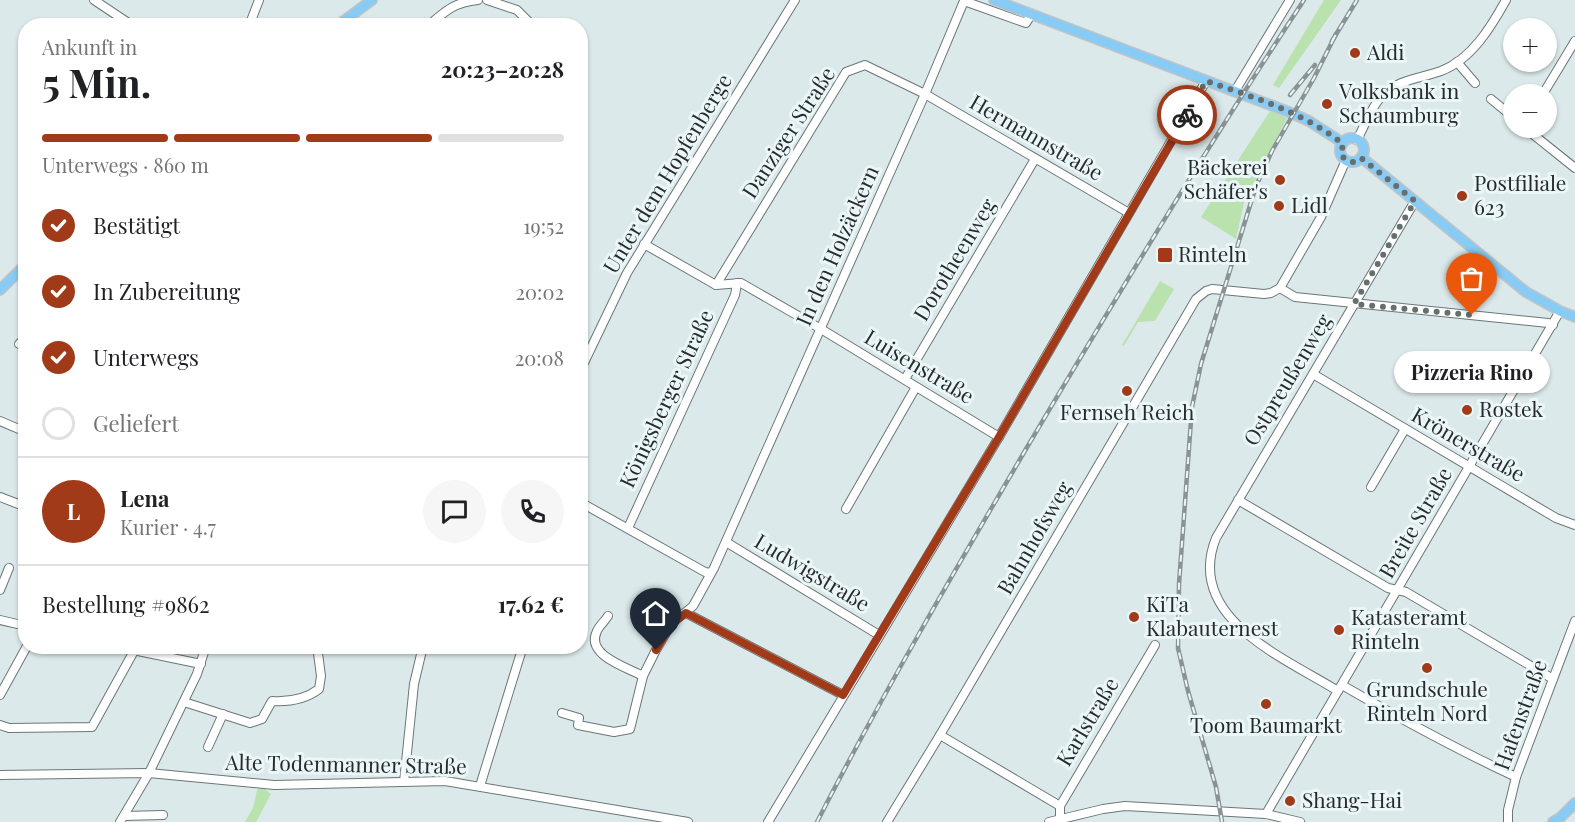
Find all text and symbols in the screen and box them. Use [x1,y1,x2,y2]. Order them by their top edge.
map controls [1503,18,1557,138]
button: + [1503,18,1557,72]
text: Ankunft in [42,33,137,60]
place label: Aldi [1366,37,1404,65]
marker: Aldi [1348,46,1362,60]
text: 20:23–20:28 [441,54,564,84]
text: 5 Min. [42,56,151,108]
street label: Danziger Straße [734,61,840,203]
street label: Unter dem Hopfenberge [596,68,737,278]
place label: Volksbank in Schaumburg [1338,76,1460,128]
button: − [1503,84,1557,138]
courier [1157,85,1217,145]
street label: Hermannstraße [965,87,1109,186]
marker: Volksbank in Schaumburg [1320,97,1334,111]
icon: bike [1171,99,1204,132]
text: Unterwegs · 860 m [42,151,209,178]
place label: Bäckerei Schäfer's [1184,152,1268,204]
street label: In den Holzäckern [788,160,884,330]
place label: Postfiliale 623 [1474,168,1566,220]
marker: Bäckerei Schäfer's [1273,173,1287,187]
marker: Postfiliale 623 [1455,189,1469,203]
place label: Lidl [1291,190,1328,218]
street label: Dorotheenweg [906,193,1001,325]
marker: Lidl [1272,199,1286,213]
icon: check [42,209,75,242]
text: Bestätigt [93,210,180,240]
text: 19:52 [523,212,564,239]
place label: Rinteln [1178,239,1247,267]
marker: Rinteln [1156,246,1174,264]
pin [1446,253,1497,315]
icon: bag [1455,262,1488,295]
icon: check [42,275,75,308]
text: In Zubereitung [93,276,240,306]
text: 20:02 [516,278,564,305]
street label: Königsberger Straße [612,305,719,492]
street label: Ostpreußenweg [1236,308,1337,450]
street label: Luisenstraße [860,322,980,409]
icon: check [42,341,75,374]
text: Unterwegs [93,342,199,372]
text: 20:08 [515,344,564,371]
callout: Pizzeria Rino [1394,351,1550,393]
text: Pizzeria Rino [1411,358,1533,385]
marker: Fernseh Reich [1120,384,1134,398]
place label: Rostek [1479,394,1544,422]
place label: Fernseh Reich [1060,397,1195,425]
street label: Krönerstraße [1407,400,1531,487]
marker: Rostek [1460,403,1474,417]
text: Geliefert [93,408,179,438]
street label: Breite Straße [1371,462,1457,582]
street label: Bahnhofsweg [990,475,1077,599]
button: chat [423,480,486,543]
button: phone [501,480,564,543]
text: Lena [120,483,169,513]
text: L [67,496,80,526]
text: Kurier · 4.7 [120,513,216,540]
street label: Ludwigstraße [750,526,876,617]
pin [630,588,681,650]
text: Bestellung #9862 [42,589,210,619]
text: 17.62 € [498,589,564,619]
place label: KiTa Klabauternest [1146,589,1279,641]
icon: home [639,597,672,630]
place label: Katasteramt Rinteln [1351,602,1467,654]
marker: KiTa Klabauternest [1127,610,1141,624]
marker: Katasteramt Rinteln [1332,623,1346,637]
street label: Hafenstraße [1486,655,1552,773]
marker: Grundschule Rinteln Nord [1420,661,1434,675]
street label: Karlstraße [1049,671,1124,770]
place label: Grundschule Rinteln Nord [1366,674,1488,726]
marker: Toom Baumarkt [1259,697,1273,711]
place label: Toom Baumarkt [1190,710,1342,738]
street label: Alte Todenmanner Straße [224,747,467,779]
place label: Shang-Hai [1302,785,1402,813]
marker: Shang-Hai [1283,794,1297,808]

